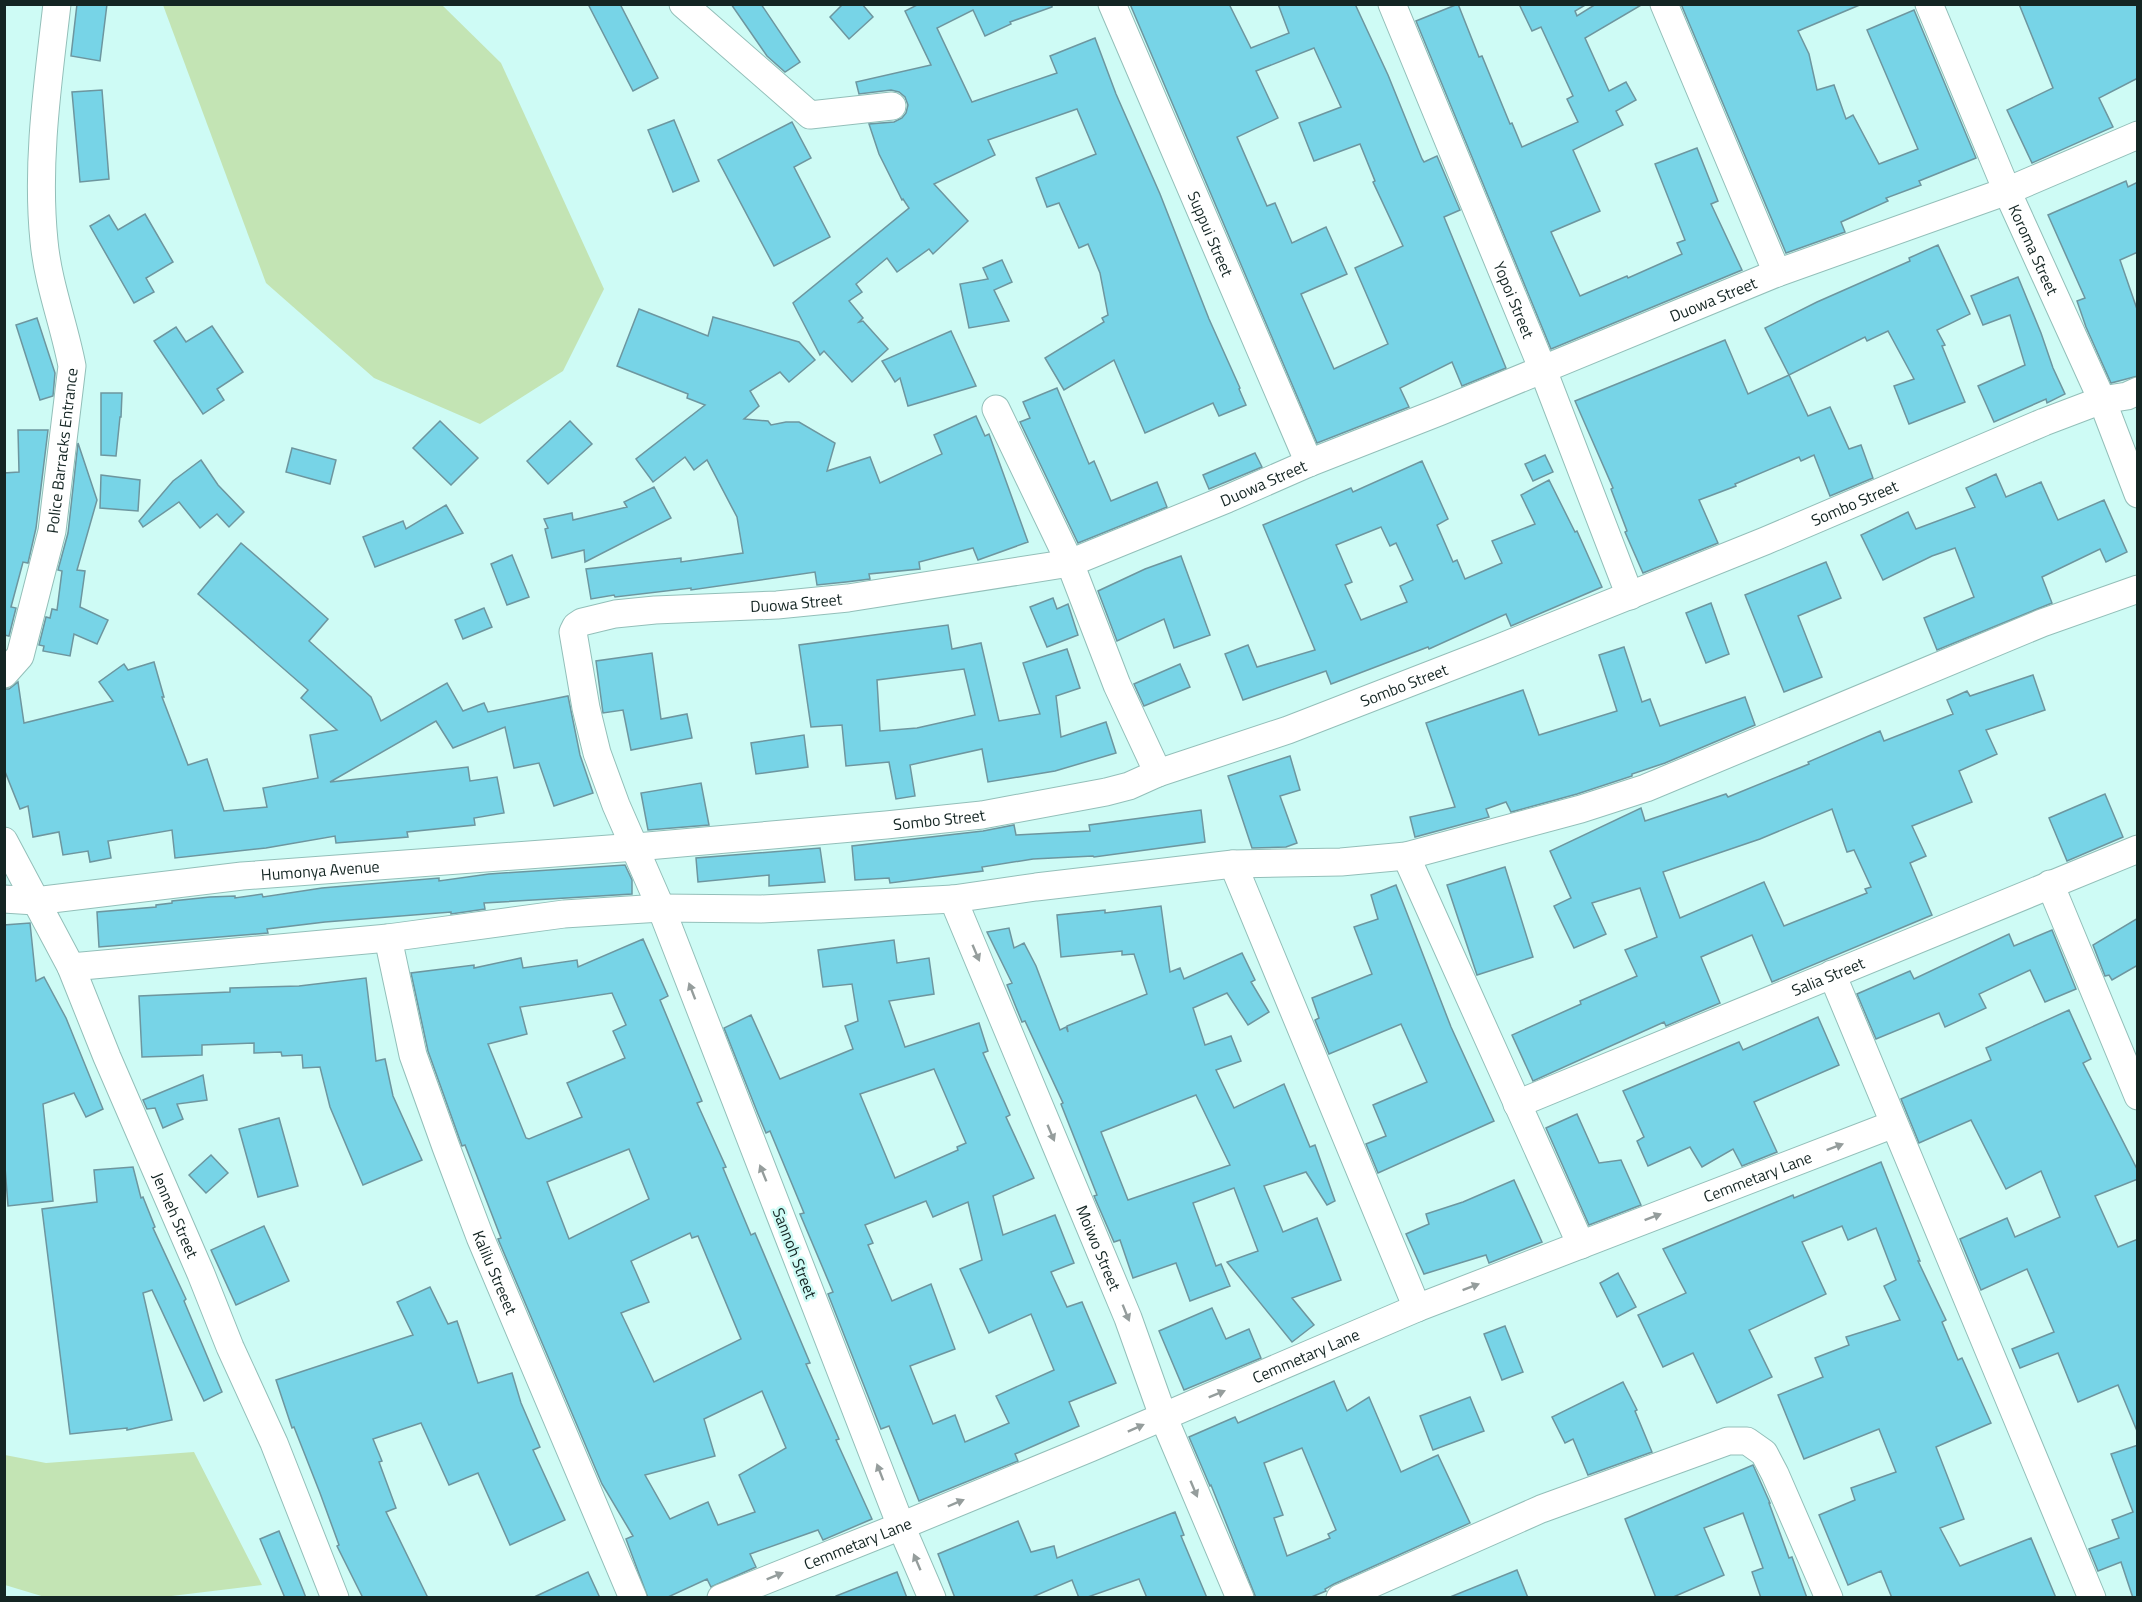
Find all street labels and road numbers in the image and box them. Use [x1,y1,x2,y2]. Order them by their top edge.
street label: Suppui Street [1182,187,1240,281]
street label: Koroma Street [2003,200,2065,299]
street label: Yopoi Street [1487,258,1541,342]
street label: Duowa Street [1666,270,1761,328]
street label: Police Barracks Entrance [40,367,84,535]
street label: Duowa Street [1216,453,1311,513]
street label: Sombo Street [1807,474,1902,532]
street label: Duowa Street [750,587,844,618]
street label: Sombo Street [1357,657,1452,713]
street label: Sombo Street [892,803,988,836]
street label: Humonya Avenue [260,854,380,887]
street label: Salia Street [1788,951,1868,1002]
street label: Cemmetary Lane [1700,1145,1815,1208]
street label: Jenneh Street [146,1168,205,1262]
street label: Moiwo Street [1070,1201,1127,1295]
street label: Sannoh Street [767,1204,823,1302]
street label: Kalilu Streeet [467,1227,524,1319]
street label: Cemmetary Lane [1248,1322,1363,1389]
street label: Cemmetary Lane [800,1511,915,1576]

